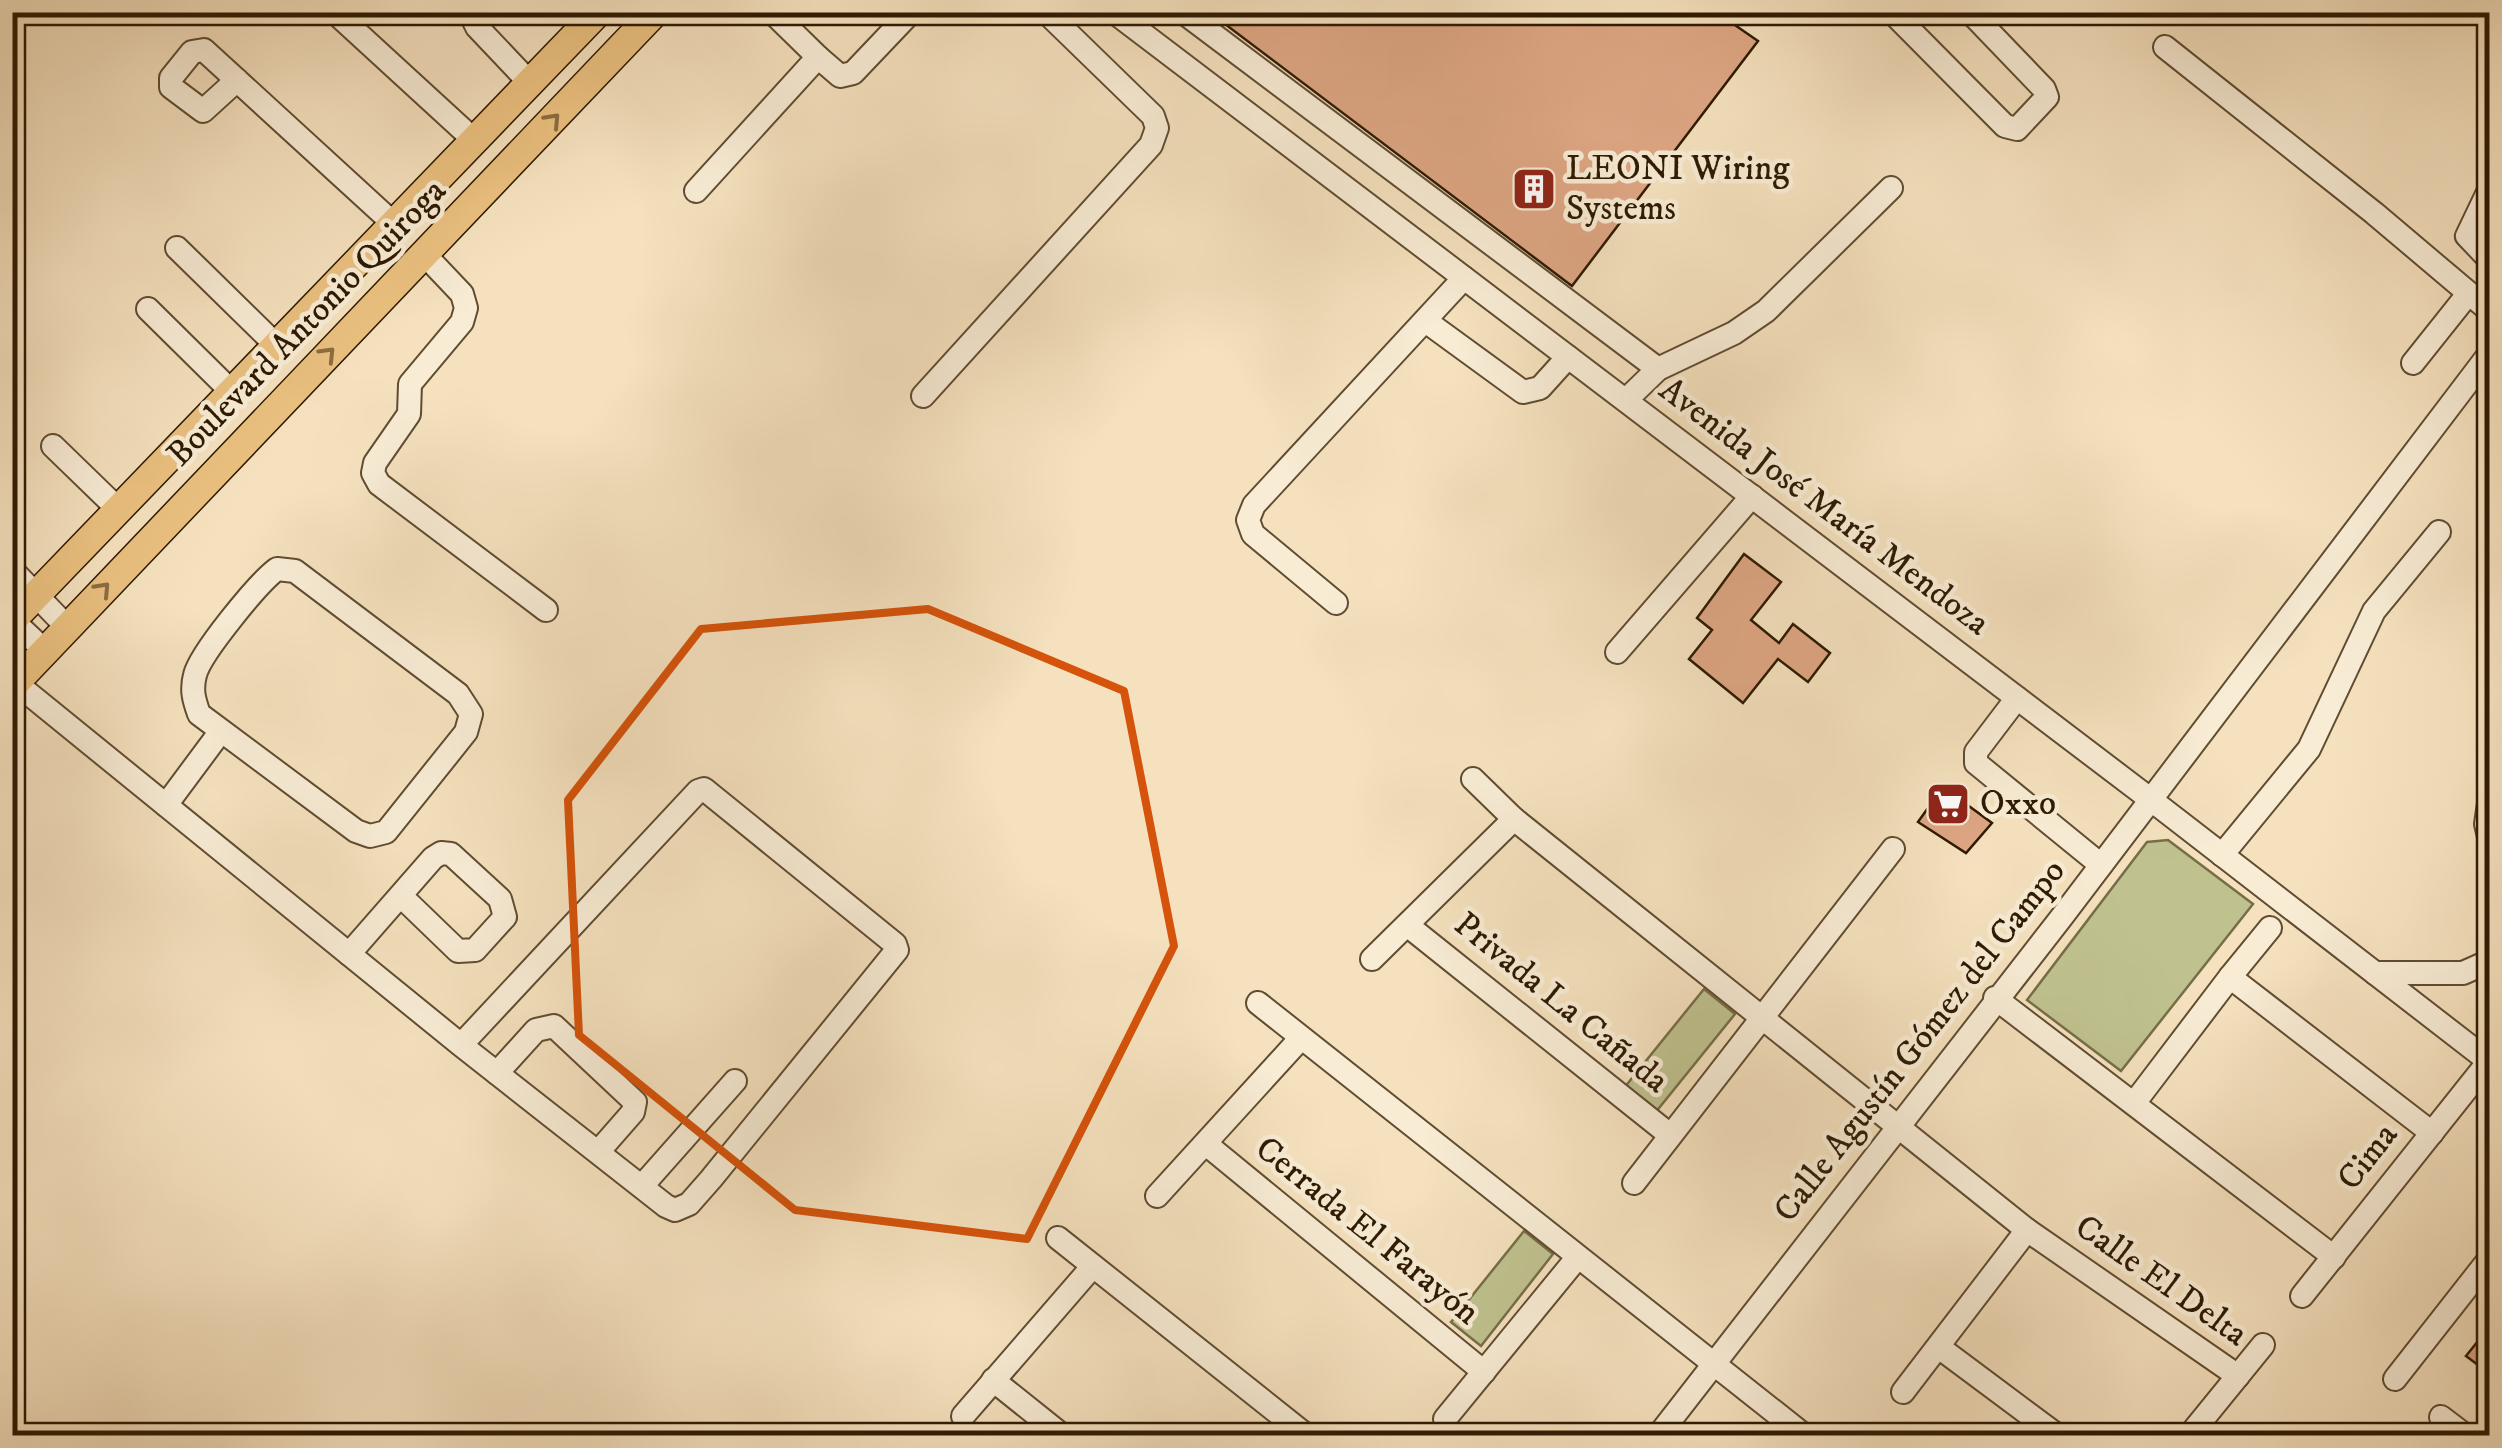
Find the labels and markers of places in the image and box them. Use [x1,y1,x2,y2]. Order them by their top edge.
place label: LEONI Wiring Systems [1566,147,1790,231]
building icon: LEONI Wiring Systems [1511,166,1557,212]
supermarket icon: Oxxo [1925,781,1971,827]
place label: Oxxo [1980,782,2056,826]

